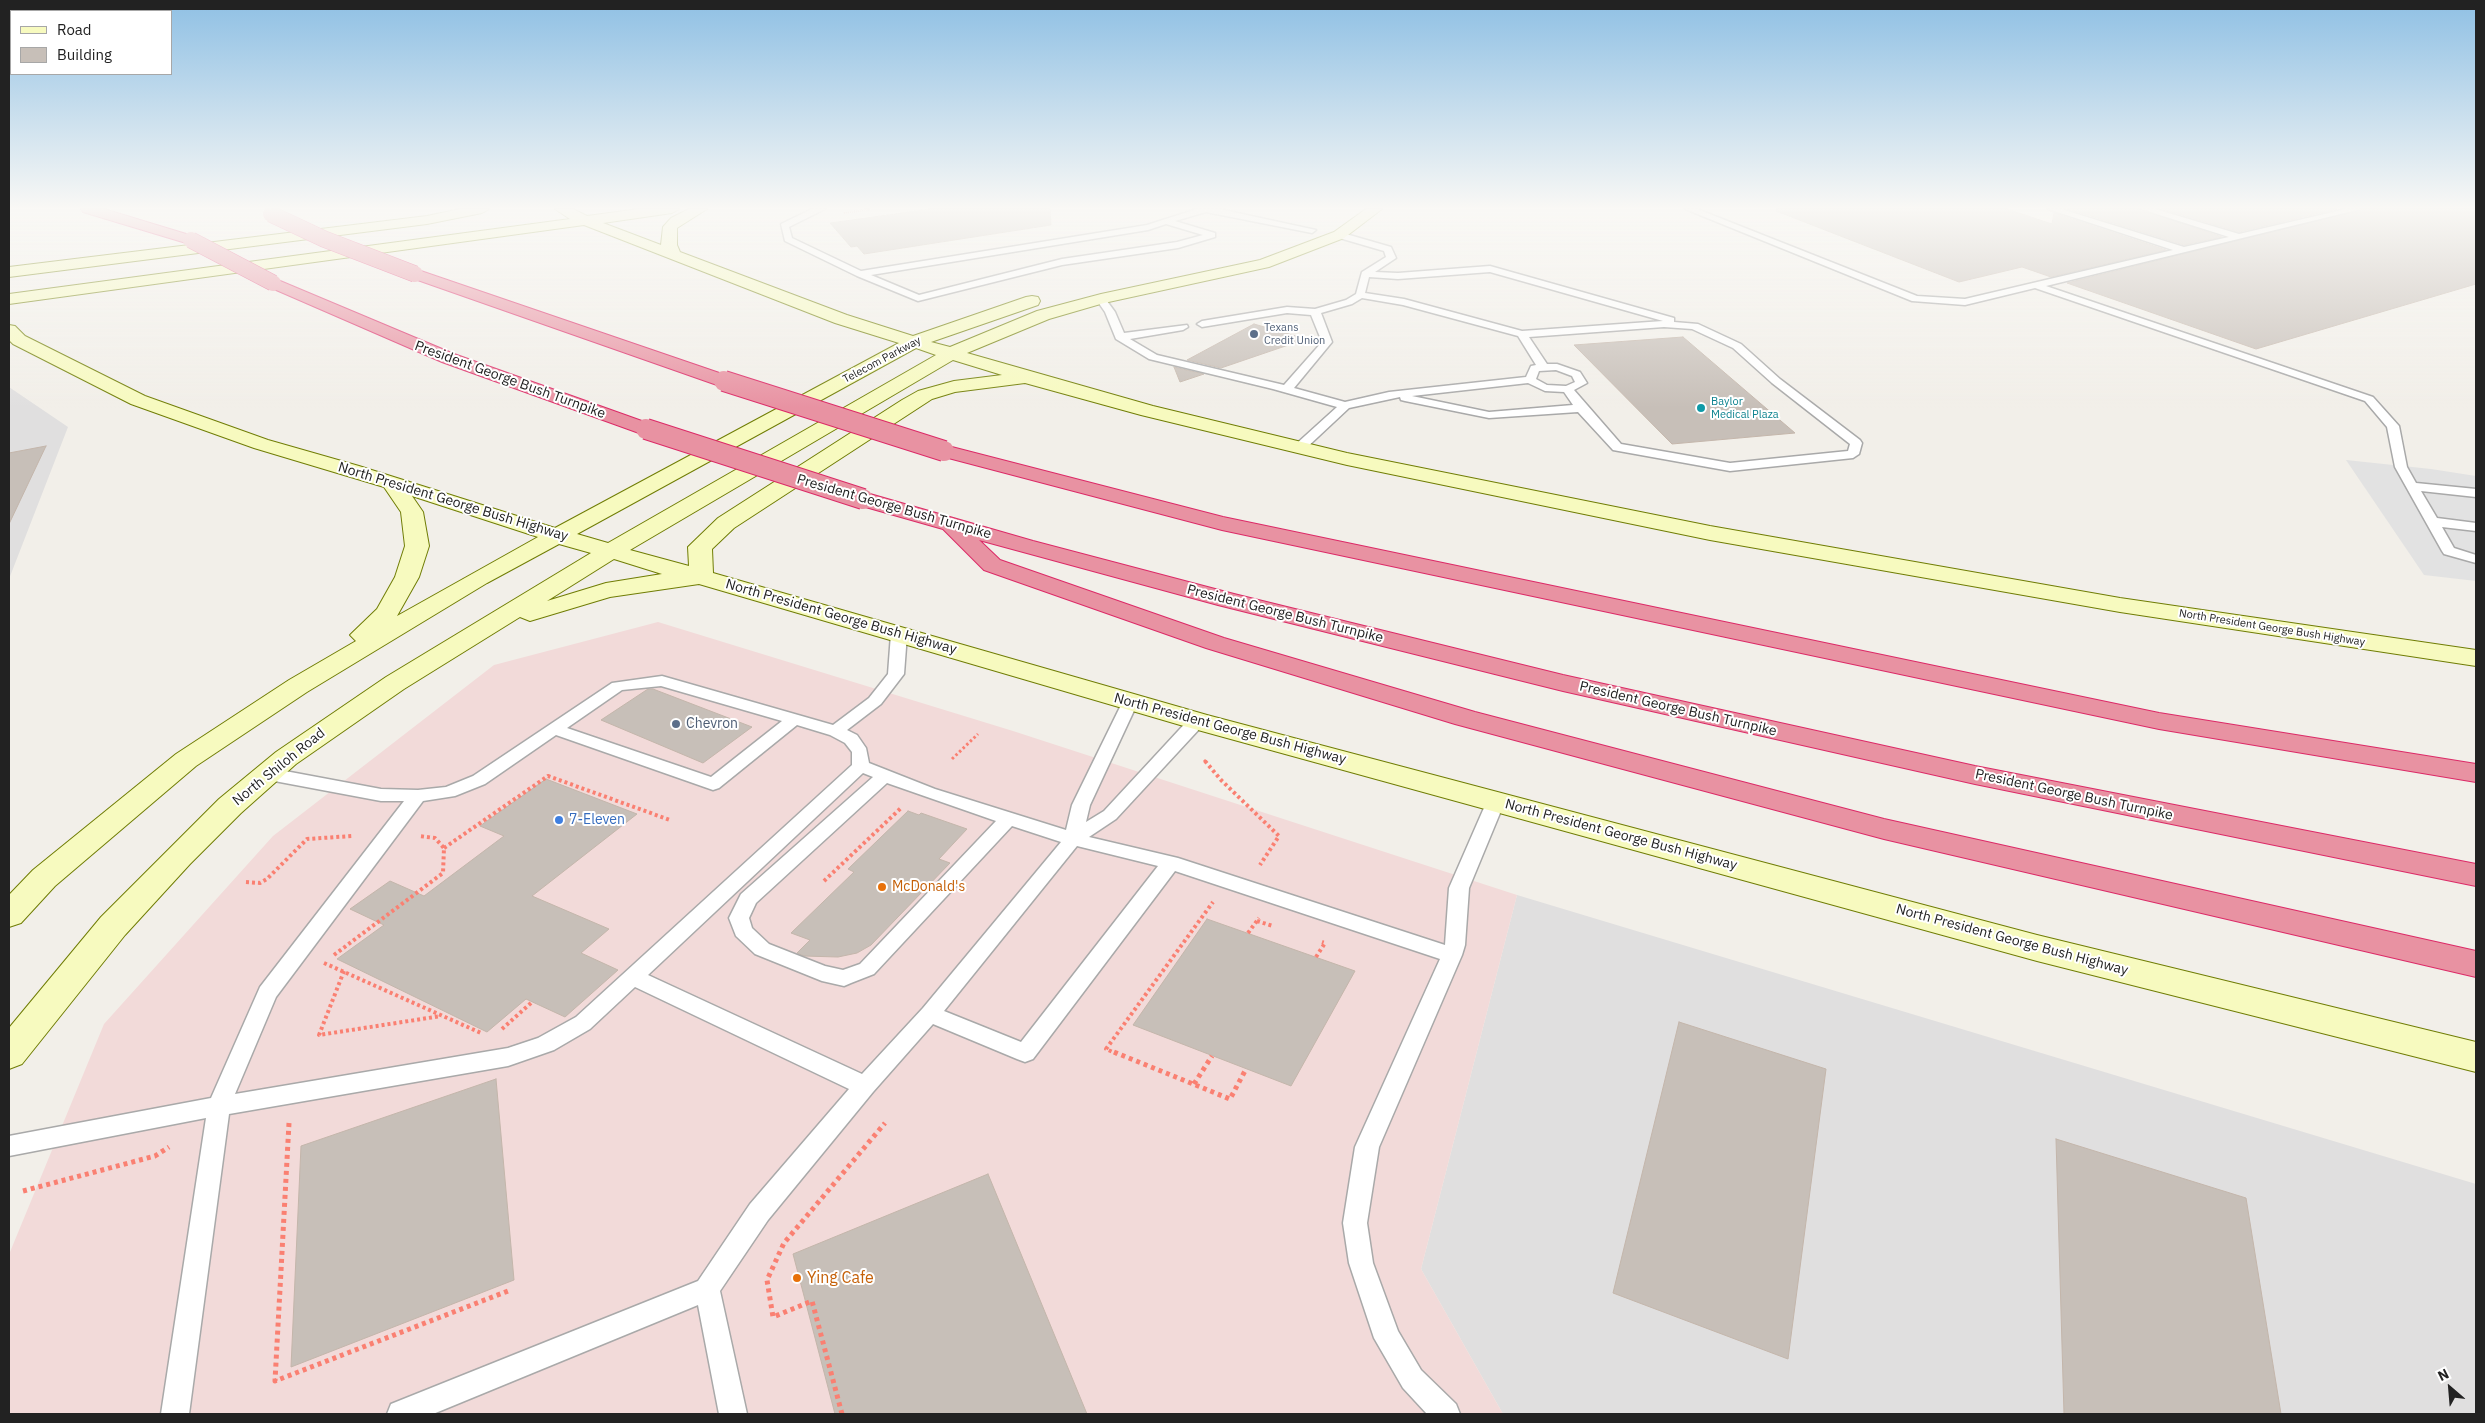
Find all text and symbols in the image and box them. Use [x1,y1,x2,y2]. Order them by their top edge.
legend [10,10,172,75]
text: Road [57,20,92,39]
text: Building [57,45,112,64]
place label: Texans Credit Union [1264,321,1325,347]
marker: Texans Credit Union [1248,328,1260,340]
street label: Telecom Parkway [841,334,923,386]
street label: President George Bush Turnpike [412,338,608,422]
place label: Baylor Medical Plaza [1711,395,1779,421]
marker: Baylor Medical Plaza [1695,402,1707,414]
street label: North President George Bush Highway [336,459,570,545]
street label: President George Bush Turnpike [795,471,993,543]
street label: North President George Bush Highway [723,576,959,658]
street label: President George Bush Turnpike [1185,581,1385,647]
street label: North President George Bush Highway [2178,607,2366,649]
street label: President George Bush Turnpike [1578,678,1778,740]
street label: North President George Bush Highway [1112,690,1348,768]
place label: Chevron [686,716,738,732]
marker: Chevron [670,718,682,730]
street label: North Shiloh Road [230,725,328,809]
street label: President George Bush Turnpike [1974,766,2174,824]
street label: North President George Bush Highway [1503,796,1739,874]
place label: 7-Eleven [569,812,625,828]
marker: 7-Eleven [553,814,565,826]
place label: McDonald's [892,879,965,895]
marker: McDonald's [876,881,888,893]
street label: North President George Bush Highway [1894,901,2130,979]
place label: Ying Cafe [807,1268,874,1288]
marker: Ying Cafe [791,1272,803,1284]
north arrow [2425,1363,2475,1413]
text: N [2435,1364,2452,1385]

